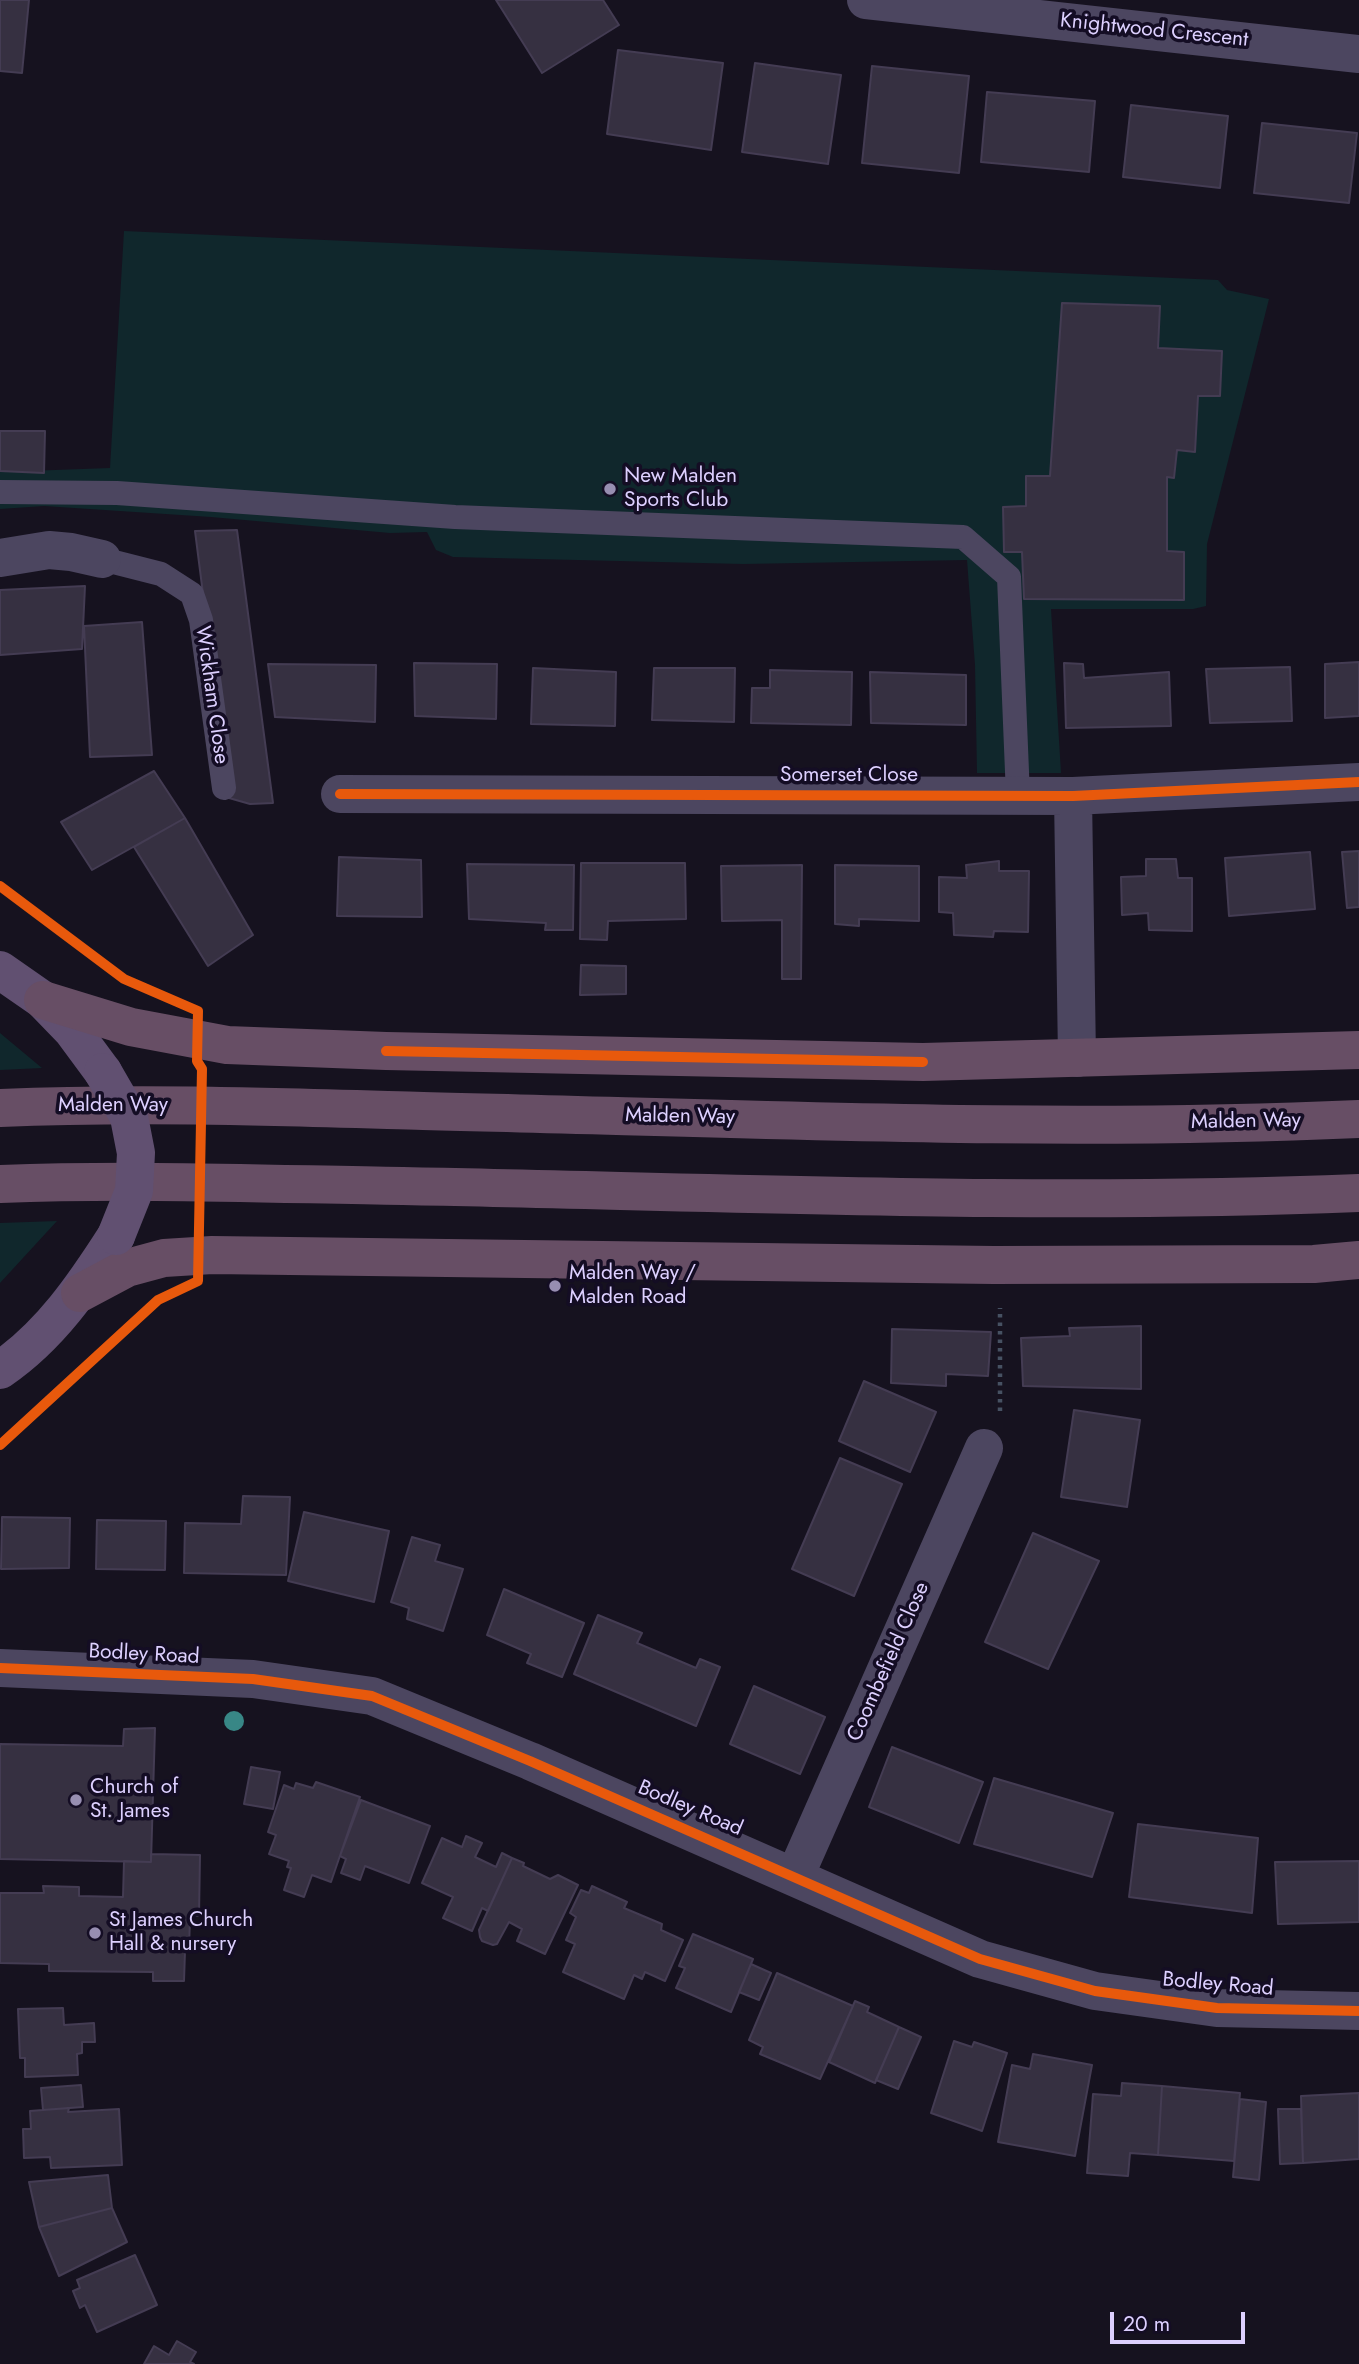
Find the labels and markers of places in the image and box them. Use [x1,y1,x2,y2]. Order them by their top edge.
place label: New Malden Sports Club [624,464,737,514]
marker: New Malden Sports Club [602,481,618,497]
place label: Malden Way / Malden Road [569,1261,696,1311]
marker: Malden Way / Malden Road [547,1278,563,1294]
place label: Church of St. James [90,1775,178,1825]
marker: Church of St. James [68,1792,84,1808]
place label: St James Church Hall & nursery [109,1908,253,1958]
marker: St James Church Hall & nursery [87,1925,103,1941]

